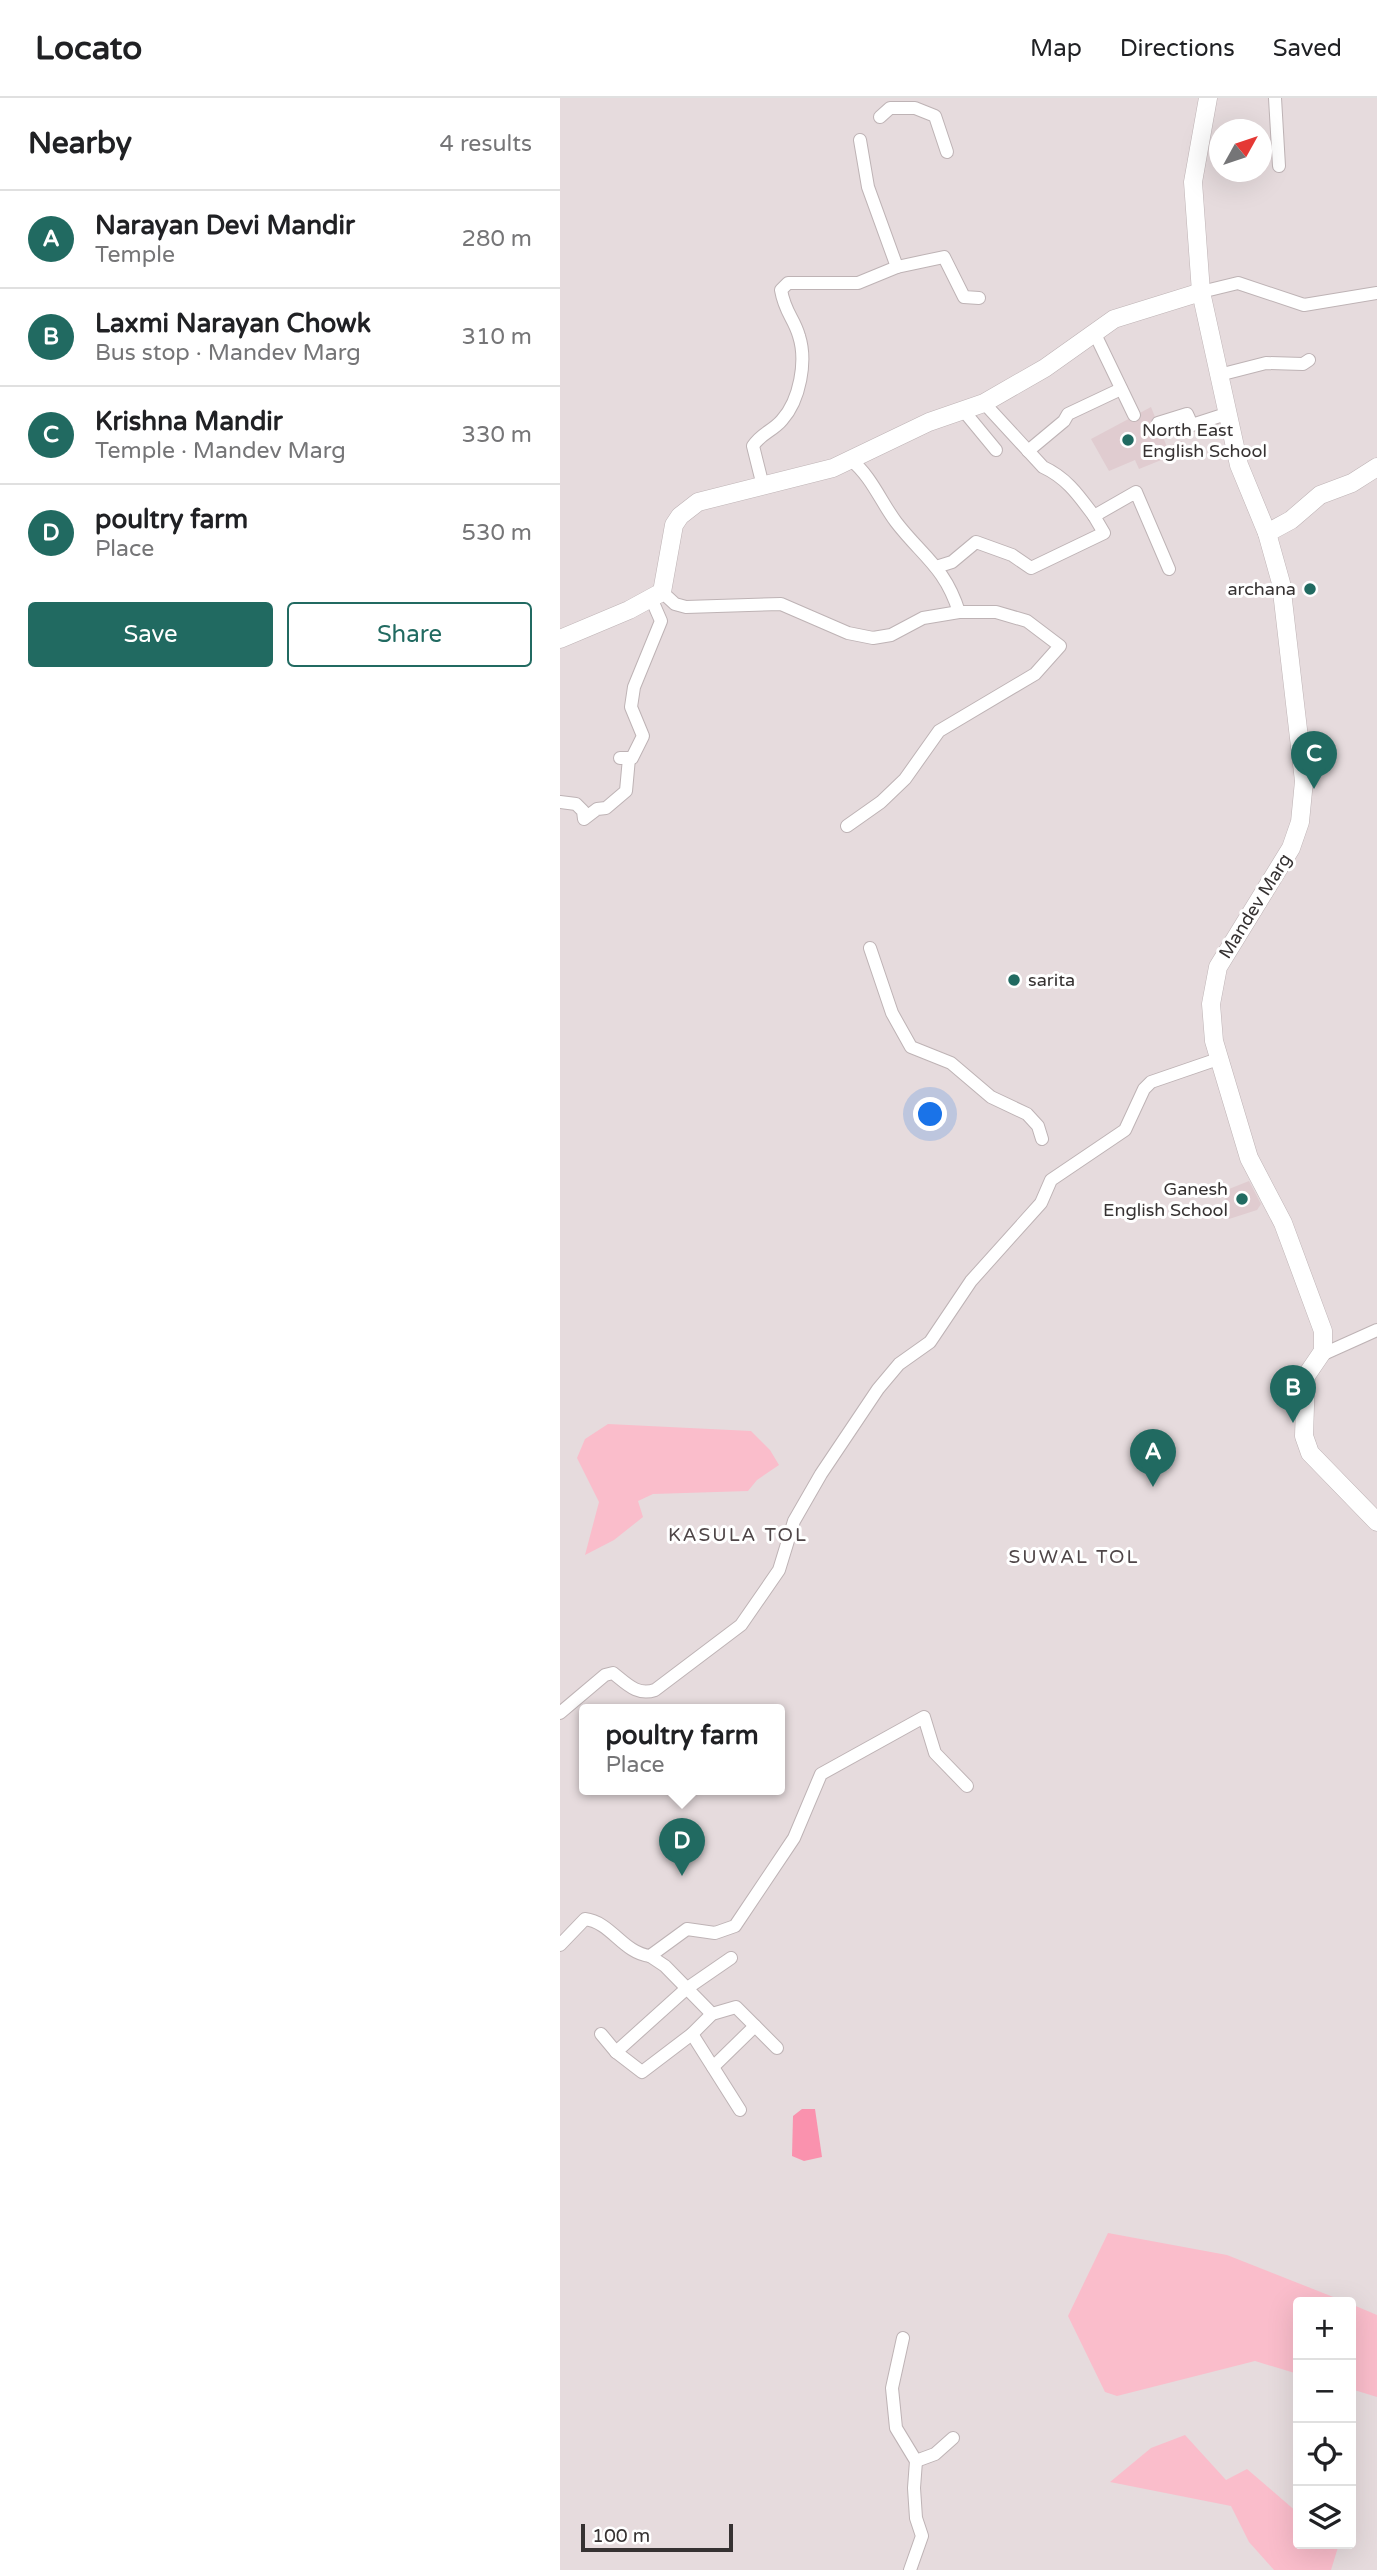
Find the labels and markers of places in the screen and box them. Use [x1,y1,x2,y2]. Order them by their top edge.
place label: North East English School [1142,419,1267,462]
marker: North East English School [1120,432,1136,448]
place label: archana [1228,578,1296,600]
marker: archana [1302,581,1318,597]
pin: C [1291,731,1337,789]
place label: sarita [1028,969,1075,991]
marker: sarita [1006,972,1022,988]
place label: Ganesh English School [1103,1178,1228,1221]
marker: Ganesh English School [1234,1191,1250,1207]
pin: B [1270,1365,1316,1423]
pin: A [1130,1429,1176,1487]
pin: D [659,1818,705,1876]

